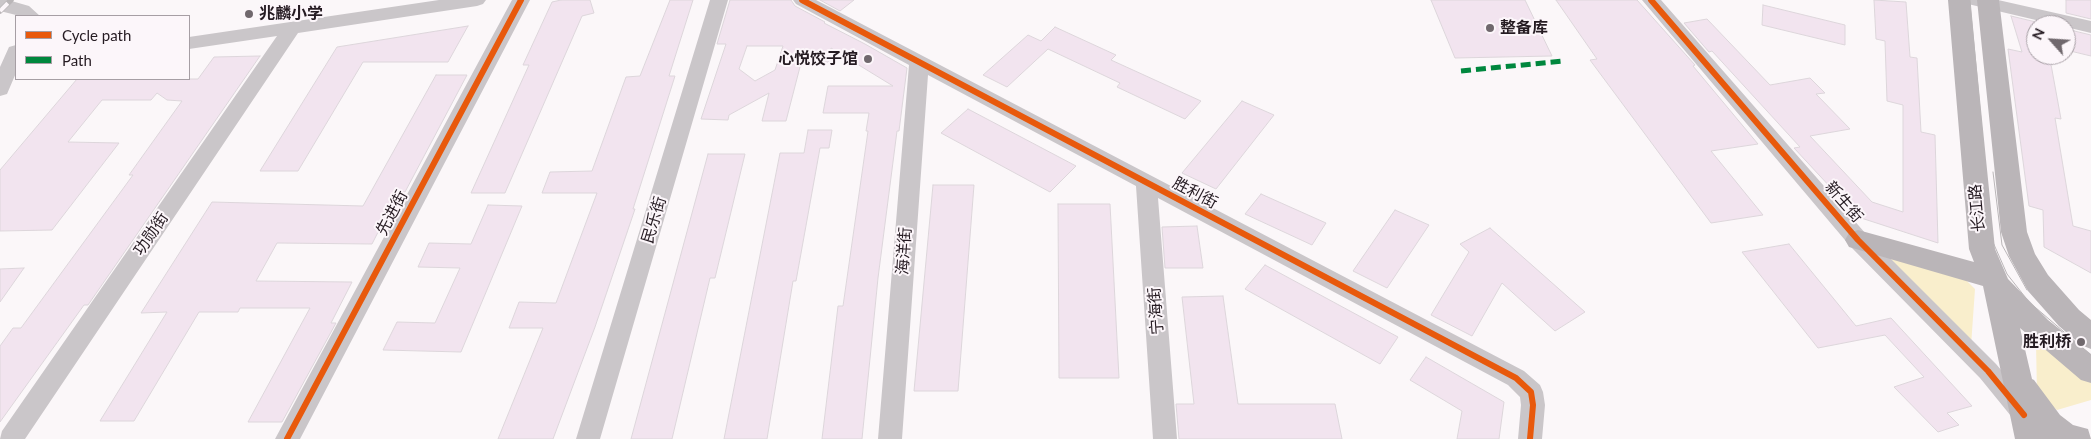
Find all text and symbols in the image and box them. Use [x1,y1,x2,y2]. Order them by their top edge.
place label: 兆麟小学 [259,4,323,24]
marker: 兆麟小学 [243,8,255,20]
legend [15,15,190,80]
north arrow [2026,15,2076,65]
place label: 整备库 [1500,18,1548,38]
marker: 整备库 [1484,22,1496,34]
text: N [2028,25,2048,42]
text: Cycle path [62,26,131,44]
place label: 心悦饺子馆 [778,49,858,69]
text: Path [62,51,92,69]
marker: 心悦饺子馆 [862,53,874,65]
street label: 胜利街 [1169,173,1221,213]
street label: 新生街 [1821,178,1867,226]
street label: 长江路 [1965,183,1989,233]
street label: 先进街 [372,187,412,239]
street label: 民乐街 [638,194,670,246]
street label: 功勋街 [130,209,172,259]
street label: 海洋街 [893,226,915,276]
street label: 宁海街 [1145,286,1167,336]
place label: 胜利桥 [2023,332,2071,352]
marker: 胜利桥 [2075,336,2087,348]

